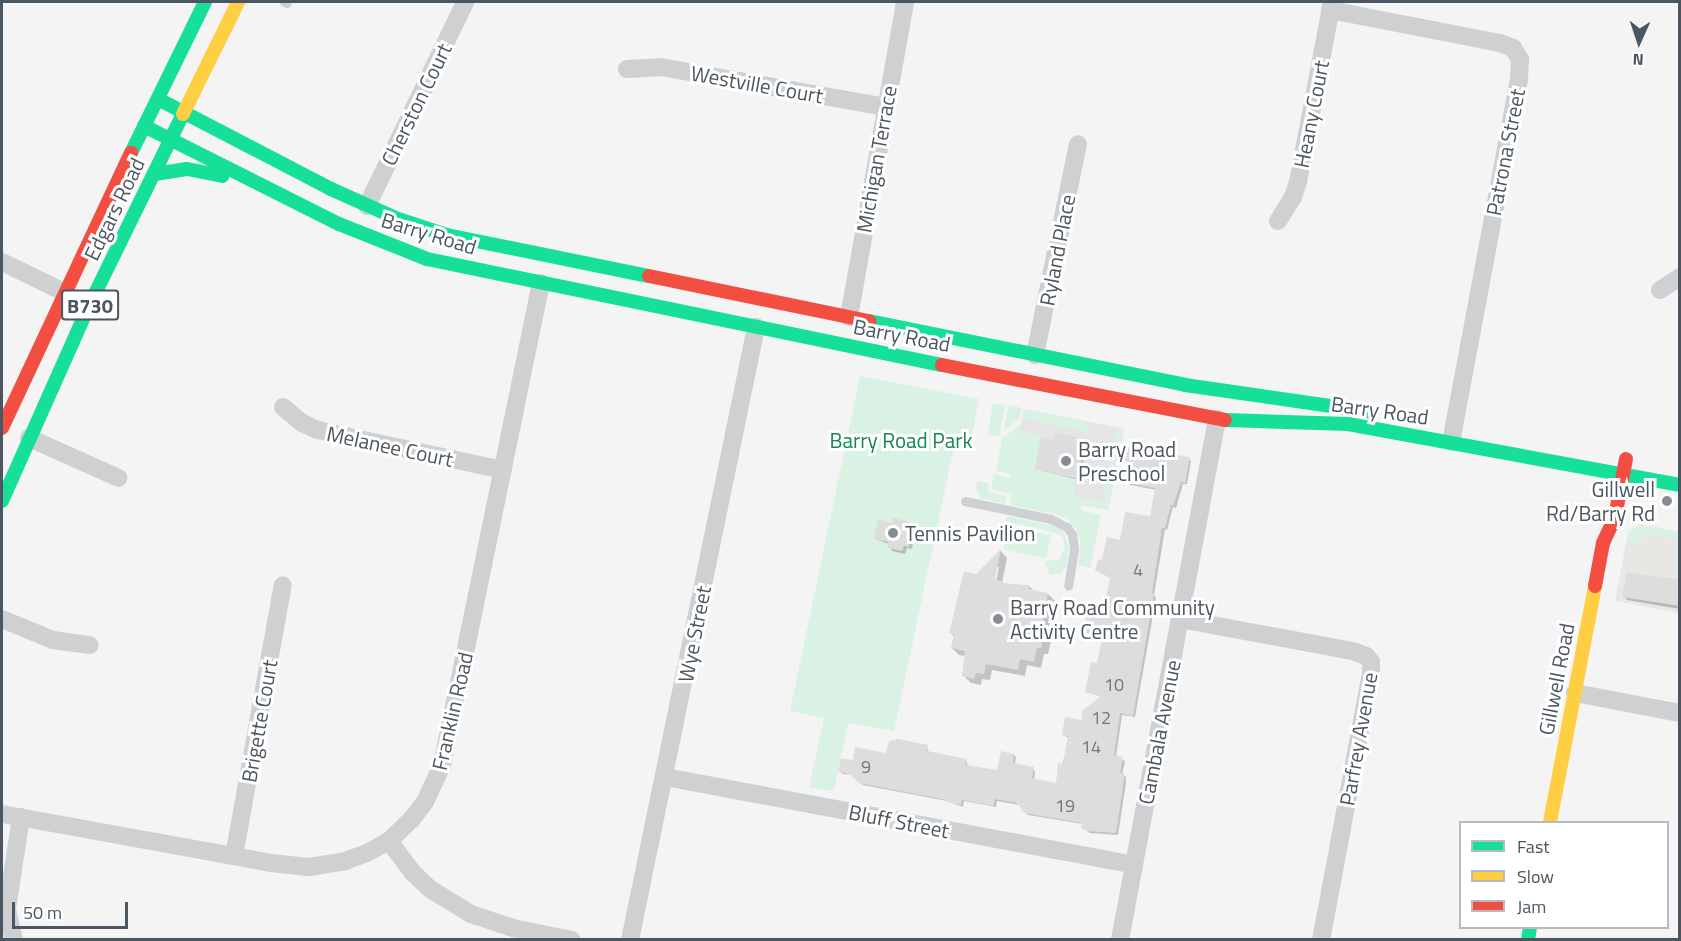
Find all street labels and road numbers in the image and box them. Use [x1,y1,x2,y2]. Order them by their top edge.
street label: Cherston Court [376,39,456,169]
street label: Heany Court [1288,58,1334,170]
street label: Westville Court [689,60,825,108]
street label: Michigan Terrace [851,83,901,235]
street label: Patrona Street [1480,86,1530,218]
street label: Edgars Road [78,154,150,264]
street label: Ryland Place [1034,192,1080,308]
street label: Barry Road [378,207,480,259]
road number: B730 [60,288,120,322]
street label: Barry Road [851,313,953,357]
street label: Barry Road [1330,391,1430,429]
street label: Melanee Court [324,420,456,472]
street label: Wye Street [672,584,716,684]
street label: Gillwell Road [1533,621,1579,737]
street label: Franklin Road [426,649,478,773]
street label: Brigette Court [236,658,282,784]
street label: Cambala Avenue [1133,658,1185,806]
street label: Parfrey Avenue [1334,670,1382,808]
street label: Bluff Street [847,799,951,843]

